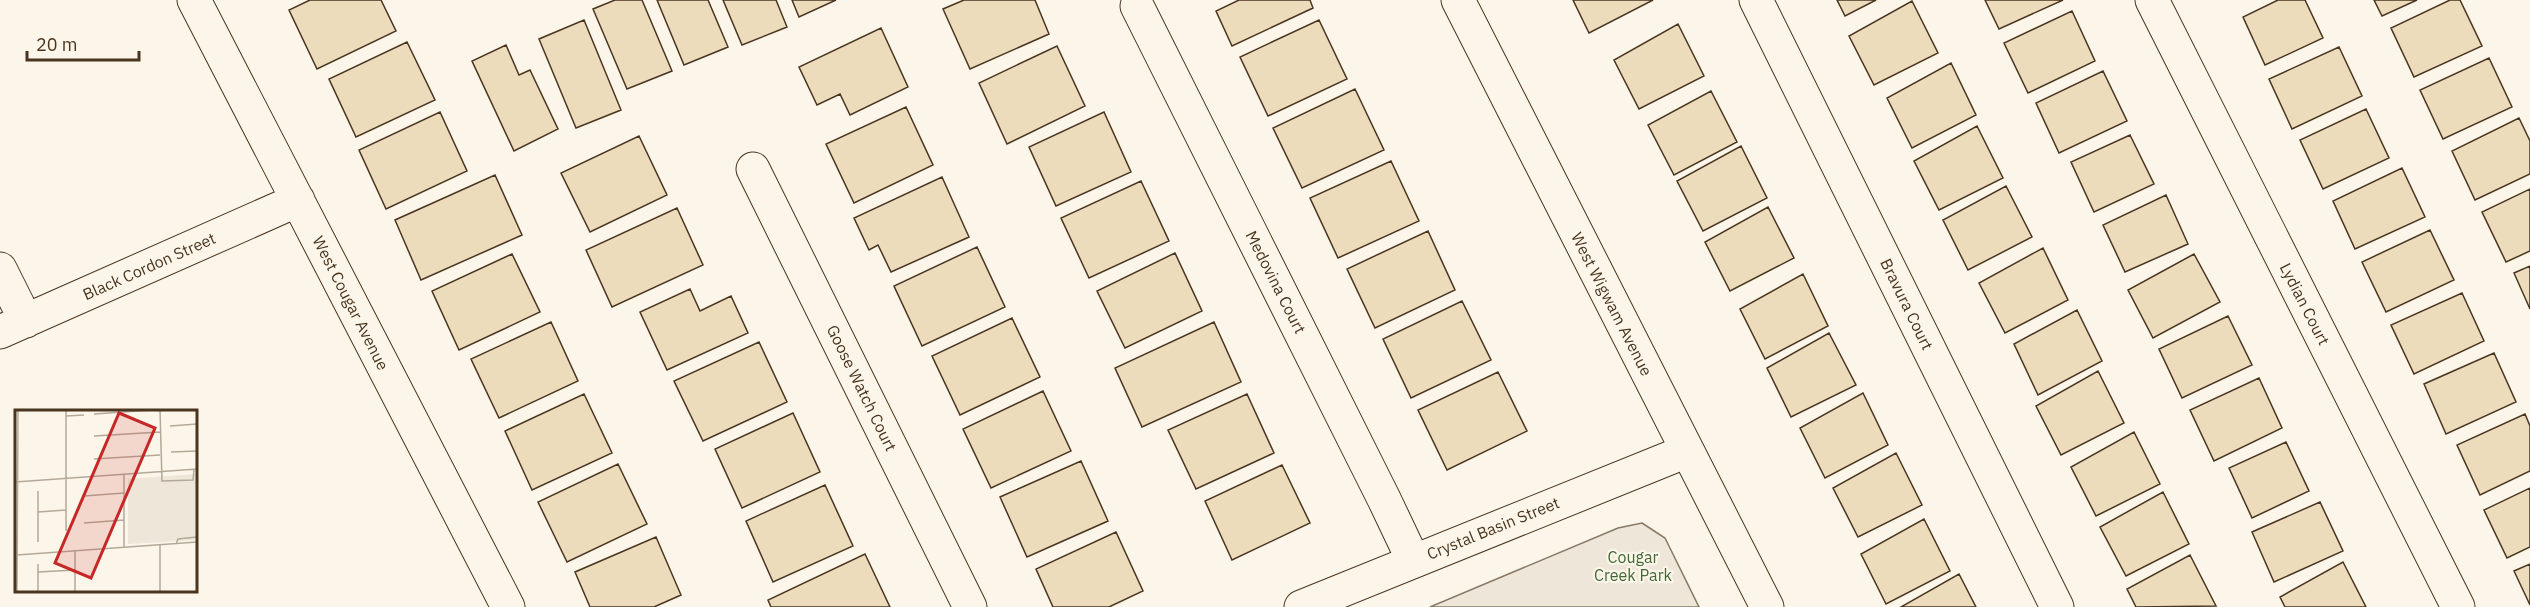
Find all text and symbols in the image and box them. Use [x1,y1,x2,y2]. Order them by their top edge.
scale bar [27,24,140,62]
text: 20 m [36,33,78,56]
street label: Medovina Court [1242,227,1310,337]
street label: Black Cordon Street [79,228,219,304]
street label: West Wigwam Avenue [1567,229,1657,379]
street label: West Cougar Avenue [309,233,394,374]
street label: Bravura Court [1876,255,1938,353]
street label: Lydian Court [2276,260,2334,348]
street label: Goose Watch Court [823,322,901,454]
inset map [15,410,196,592]
street label: Crystal Basin Street [1424,492,1562,564]
park label: Cougar Creek Park [1594,547,1673,585]

